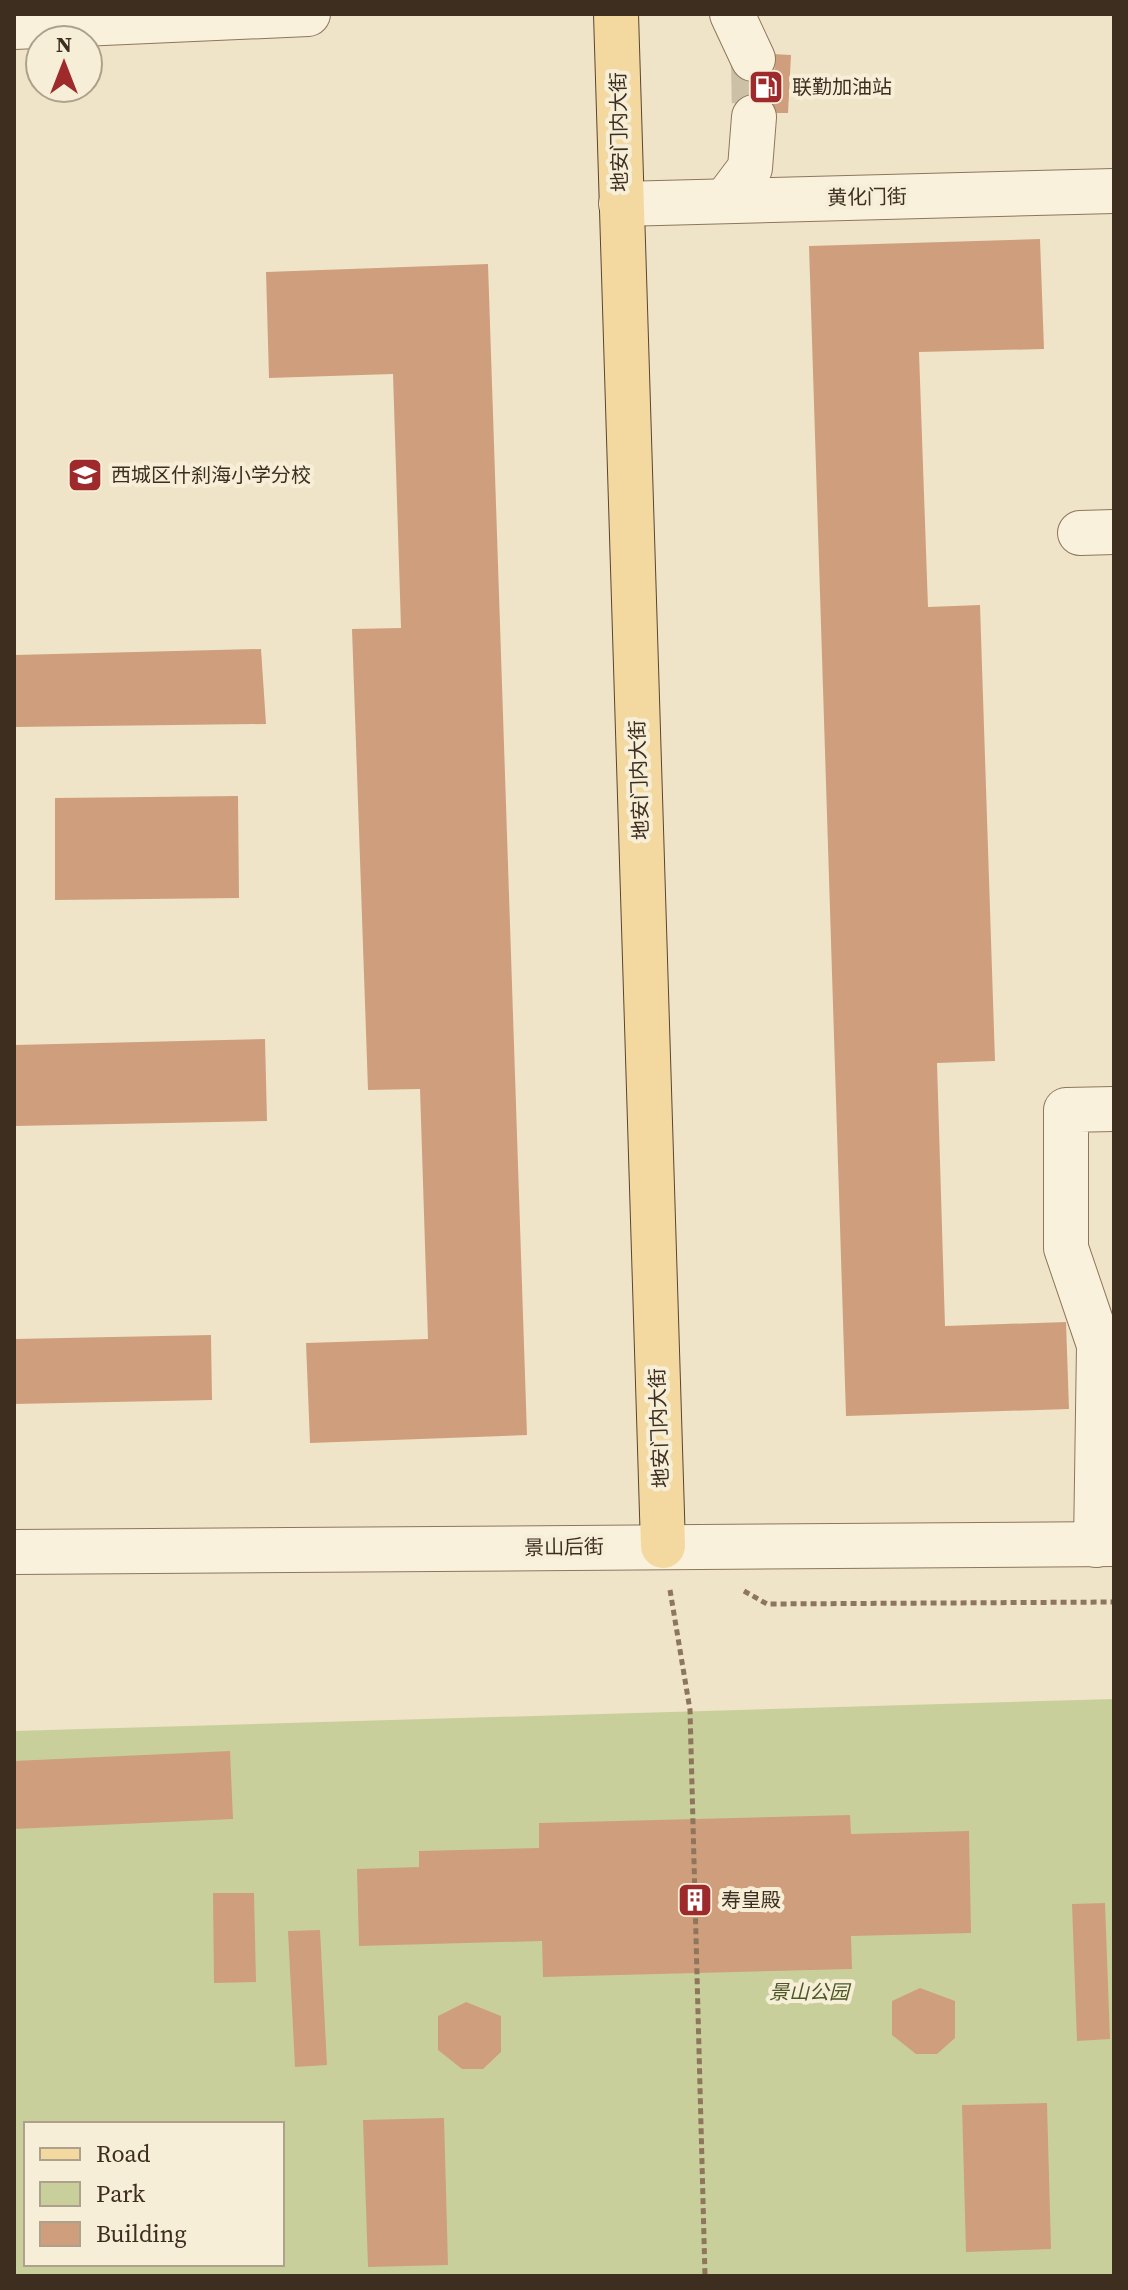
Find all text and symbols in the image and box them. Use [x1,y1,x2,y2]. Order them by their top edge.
north arrow [24,24,104,104]
text: N [56,29,72,59]
fuel station icon: 联勤加油站 [747,68,785,106]
street label: 地安门内大街 [604,72,634,192]
place label: 联勤加油站 [792,73,892,101]
street label: 黄化门街 [827,182,907,212]
school or university icon: 西城区什刹海小学分校 [66,456,104,494]
place label: 西城区什刹海小学分校 [111,461,311,489]
street label: 地安门内大街 [623,720,655,840]
street label: 地安门内大街 [643,1368,675,1488]
street label: 景山后街 [524,1532,604,1562]
building icon: 寿皇殿 [676,1881,714,1919]
place label: 寿皇殿 [721,1886,781,1914]
park label: 景山公园 [769,1978,852,2006]
legend [24,2122,284,2266]
text: Road [96,2137,151,2170]
text: Park [96,2177,146,2210]
text: Building [96,2217,187,2250]

